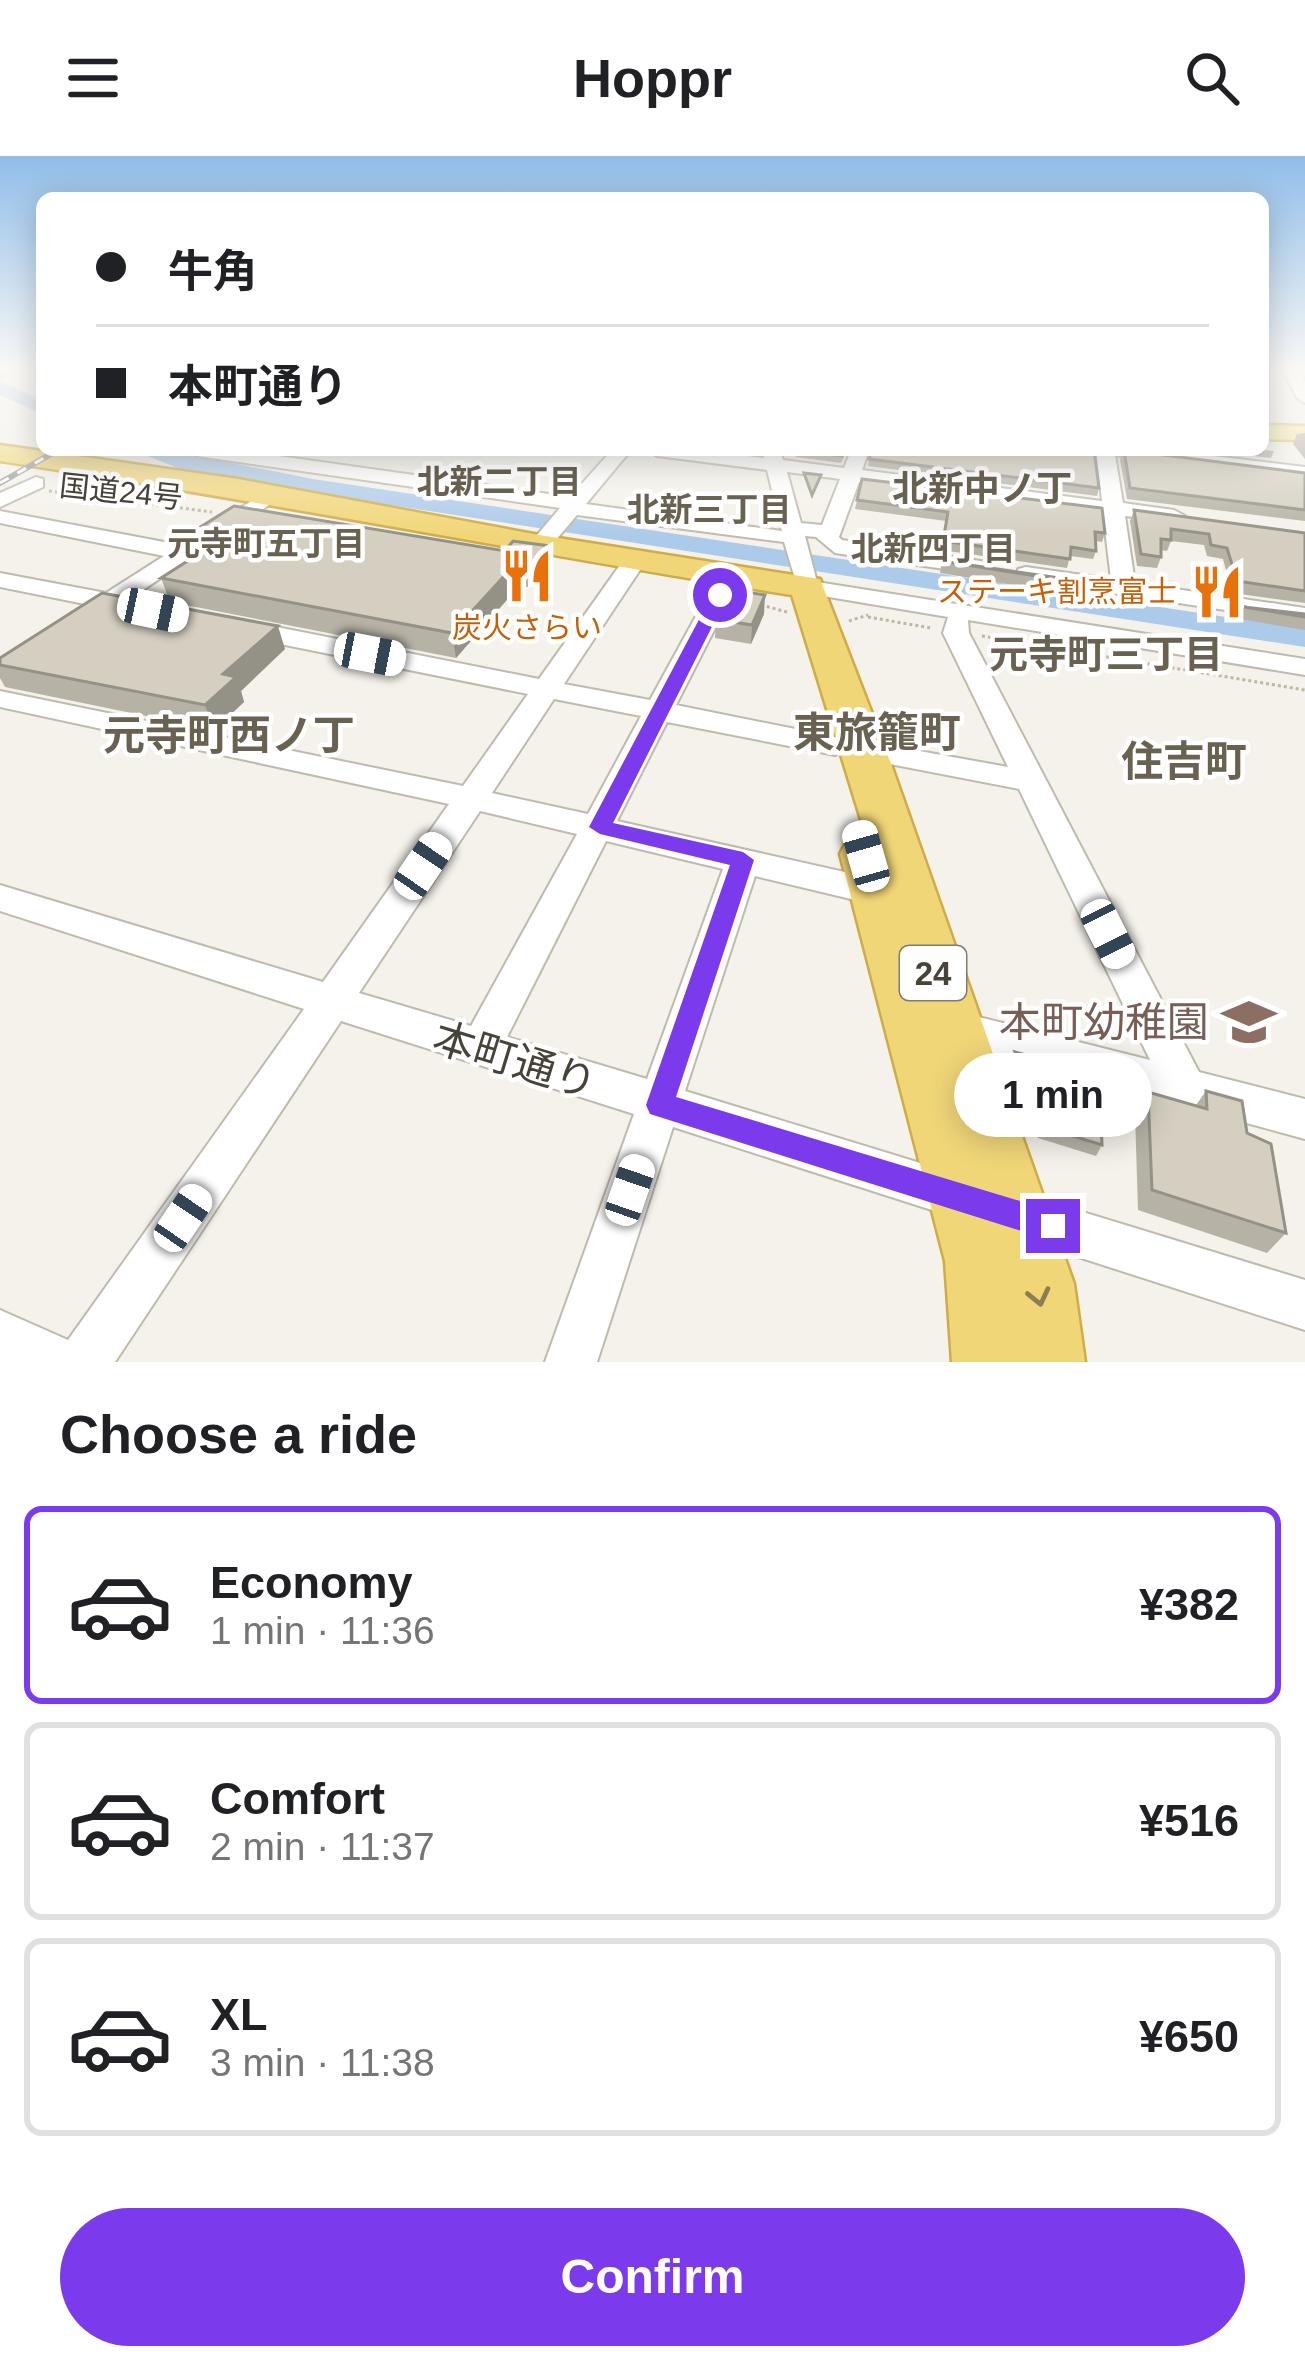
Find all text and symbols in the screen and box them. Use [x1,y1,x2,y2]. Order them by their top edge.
icon: menu [60,45,126,111]
icon: search [1179,45,1245,111]
text: Hoppr [573,48,732,108]
text: 牛角 [168,246,258,297]
text: 本町通り [168,361,348,412]
district label: 北新二丁目 [417,463,582,500]
district label: 北新中ノ丁 [892,468,1072,509]
street label: 国道24号 [58,469,184,514]
district label: 北新三丁目 [627,491,792,528]
district label: 元寺町五丁目 [167,525,365,562]
district label: 北新四丁目 [851,530,1016,567]
restaurant icon: 炭火さらい [498,547,556,605]
restaurant icon: ステーキ割烹富士 [1188,563,1246,621]
route start [693,568,747,622]
place label: ステーキ割烹富士 [937,575,1177,608]
car [114,585,192,635]
place label: 炭火さらい [452,611,602,644]
car [331,629,409,679]
district label: 元寺町三丁目 [989,633,1223,676]
district label: 東旅籠町 [793,709,961,756]
district label: 元寺町西ノ丁 [103,712,355,759]
district label: 住吉町 [1121,738,1247,785]
car [839,816,893,896]
car [388,826,458,906]
car [1076,894,1140,974]
road number: 24 [900,946,966,1000]
school or university icon: 本町幼稚園 [1220,993,1278,1051]
place label: 本町幼稚園 [999,999,1209,1046]
street label: 本町通り [428,1013,602,1108]
callout: 1 min [954,1052,1152,1136]
text: 1 min [1002,1073,1104,1116]
car [601,1150,659,1230]
car [148,1178,218,1258]
route end [1026,1199,1080,1253]
one-way arrow [1025,1287,1050,1307]
text: Choose a ride [60,1404,417,1464]
icon: car [66,1551,174,1659]
text: Economy [210,1557,413,1608]
text: ¥382 [1139,1579,1239,1630]
text: 1 min · 11:36 [210,1609,435,1652]
icon: car [66,1767,174,1875]
text: Comfort [210,1773,385,1824]
text: ¥516 [1139,1795,1239,1846]
text: 2 min · 11:37 [210,1825,435,1868]
icon: car [66,1983,174,2091]
text: XL [210,1989,268,2040]
text: ¥650 [1139,2011,1239,2062]
text: 3 min · 11:38 [210,2041,435,2084]
button: Confirm [60,2208,1245,2346]

